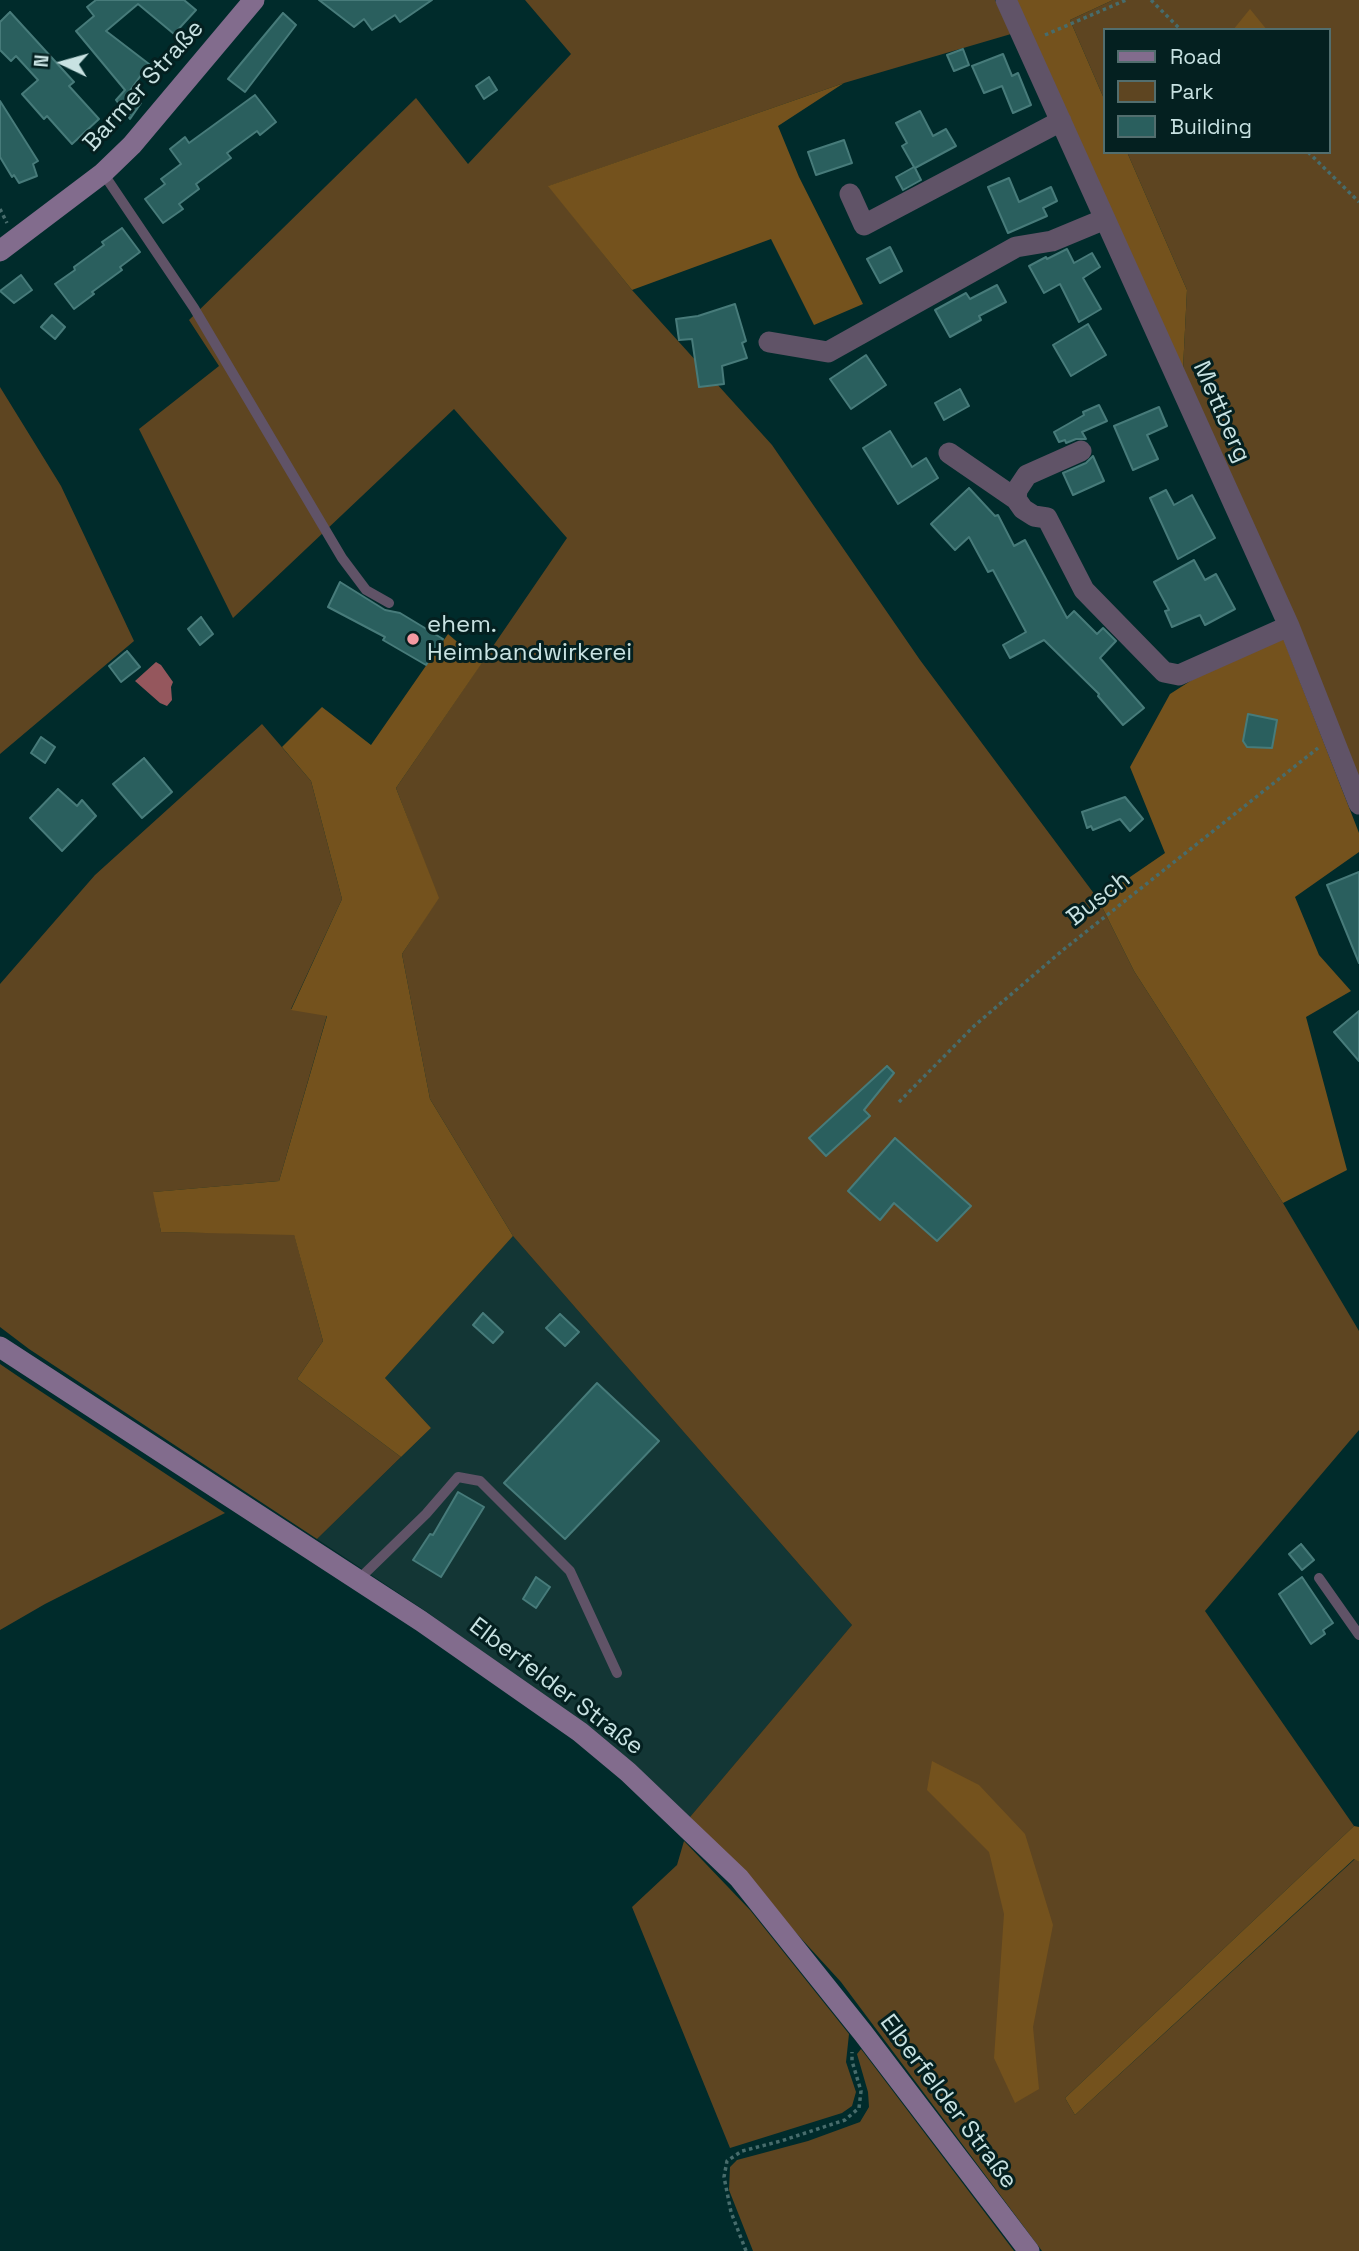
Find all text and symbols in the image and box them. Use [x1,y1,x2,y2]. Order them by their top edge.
street label: Barmer Straße [78,15,210,157]
north arrow [28,28,98,98]
legend [1104,28,1331,154]
text: Road [1170,43,1222,70]
text: N [29,54,55,69]
text: Park [1170,78,1214,105]
text: Building [1170,113,1252,140]
street label: Mettberg [1186,357,1256,467]
place label: ehem. Heimbandwirkerei [427,611,632,667]
marker: ehem. Heimbandwirkerei [405,631,421,647]
street label: Busch [1062,865,1136,933]
street label: Elberfelder Straße [463,1612,649,1762]
street label: Elberfelder Straße [873,2009,1023,2195]

